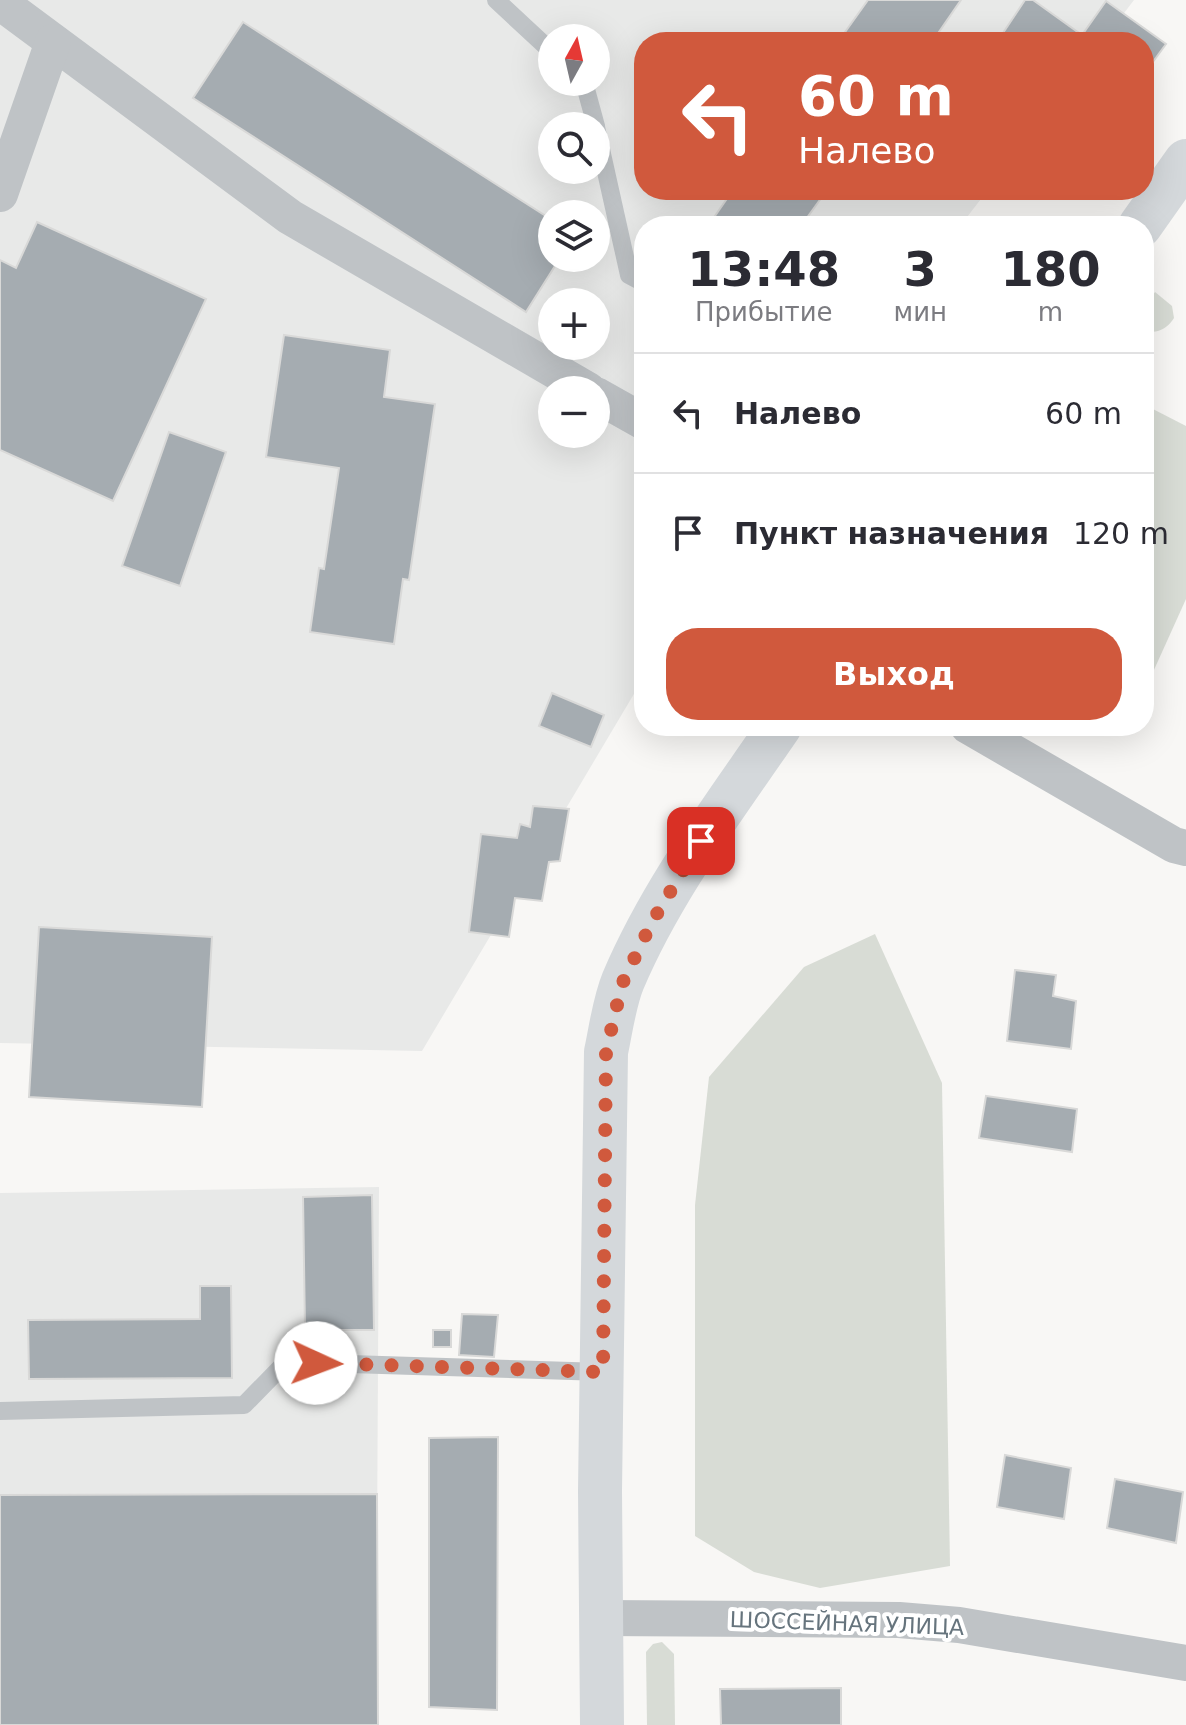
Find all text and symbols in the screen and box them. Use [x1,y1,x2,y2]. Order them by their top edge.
north arrow [538,24,610,96]
map controls [538,24,610,448]
text: 60 m [798,63,954,128]
icon: left [666,64,770,168]
button: search [538,112,610,184]
text: Налево [798,130,936,171]
button: layers [538,200,610,272]
text: 13:48 [687,241,840,297]
text: 3 [904,241,937,297]
text: 180 [1000,241,1101,297]
button: + [538,288,610,360]
text: Прибытие [695,297,833,327]
text: мин [894,297,947,327]
text: m [1038,297,1063,327]
button: − [538,376,610,448]
icon: left [666,391,710,435]
text: Налево [734,396,861,431]
text: 60 m [1045,396,1122,431]
icon: arrive [666,511,710,555]
text: Пункт назначения [734,516,1049,551]
text: 120 m [1073,516,1169,551]
button: Выход [666,628,1122,720]
pin [667,807,735,875]
icon: arrive [679,819,723,863]
position arrow [274,1321,358,1405]
street label: ШОССЕЙНАЯ УЛИЦА [729,1607,965,1640]

